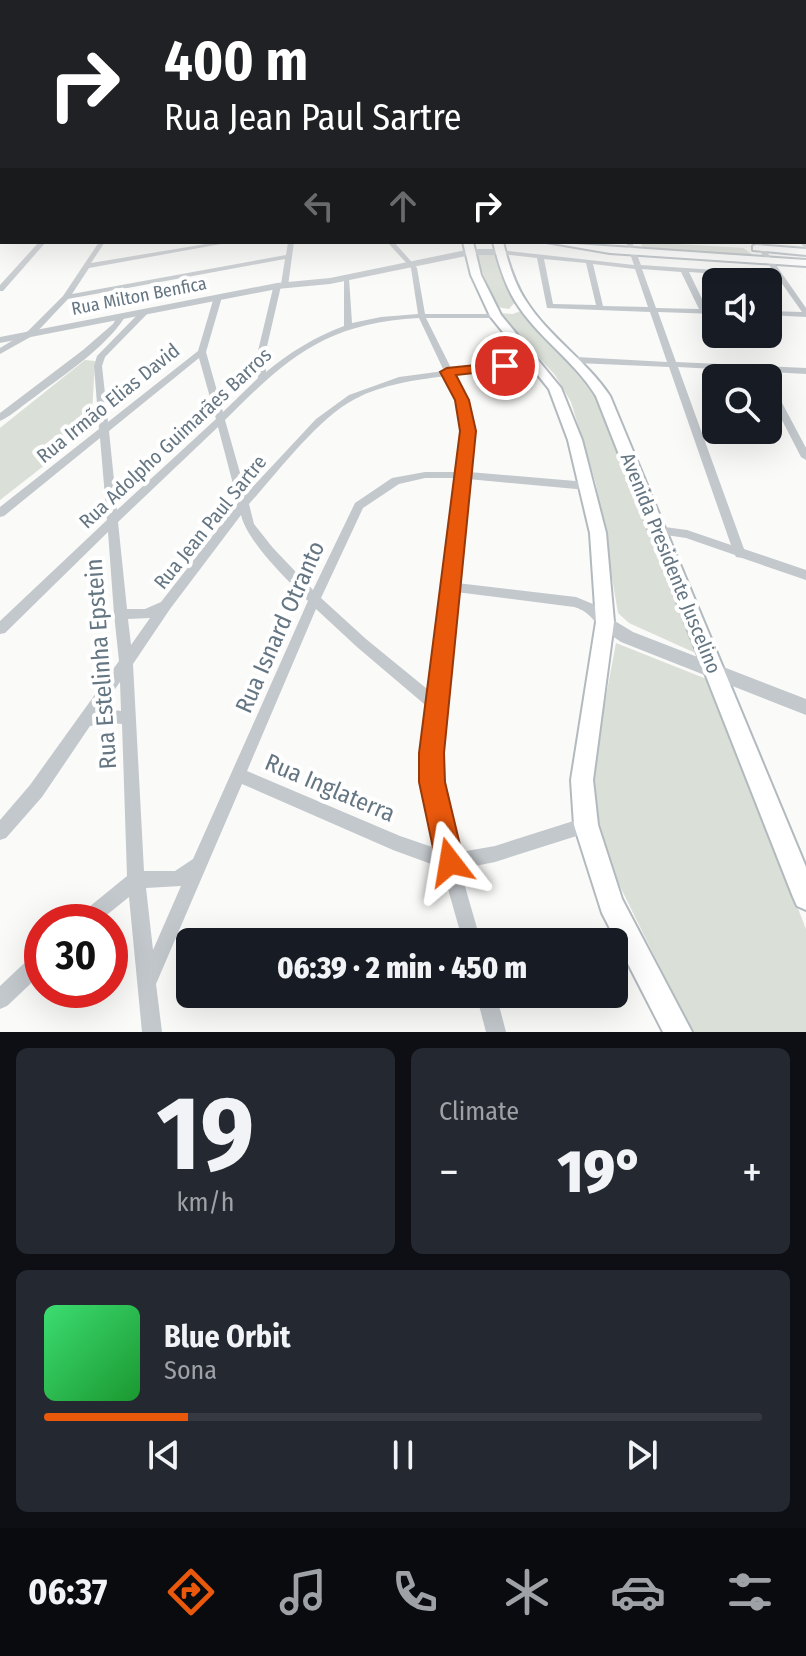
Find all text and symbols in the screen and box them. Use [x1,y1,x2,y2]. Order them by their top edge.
text: 400 m [164,28,308,95]
icon: right [32,32,136,136]
text: Rua Jean Paul Sartre [164,96,461,140]
icon: left [297,184,341,228]
icon: ahead [381,184,425,228]
icon: right [465,184,509,228]
map controls [702,268,782,444]
button: sound [702,268,782,348]
street label: Rua Milton Benfica [70,272,209,320]
pin [471,332,539,400]
street label: Rua Irmão Elias David [32,338,184,468]
street label: Rua Adolpho Guimarães Barros [74,343,276,533]
icon: arrive [483,344,527,388]
button: search [702,364,782,444]
street label: Avenida Presidente Juscelino [616,449,726,677]
street label: Rua Jean Paul Sartre [149,450,271,594]
street label: Rua Isnard Otranto [230,537,330,717]
street label: Rua Estelinha Epstein [80,558,122,770]
street label: Rua Inglaterra [261,748,399,828]
position arrow [408,820,492,904]
speed limit sign: 30 [24,904,128,1008]
text: 06:39 · 2 min · 450 m [277,950,527,986]
text: 19 [157,1072,254,1197]
text: Climate [439,1096,519,1127]
text: 19° [558,1136,643,1208]
text: − [439,1146,459,1199]
text: + [742,1146,762,1199]
text: km/h [177,1187,234,1218]
text: Blue Orbit [164,1319,290,1355]
text: Sona [164,1355,217,1386]
icon: previous [142,1433,186,1477]
icon: pause [381,1433,425,1477]
icon: next [620,1433,664,1477]
icon: directions [163,1564,219,1620]
icon: music [275,1564,331,1620]
icon: phone [387,1564,443,1620]
icon: climate [499,1564,555,1620]
icon: car [610,1564,666,1620]
icon: filters [722,1564,778,1620]
text: 06:37 [28,1570,107,1614]

